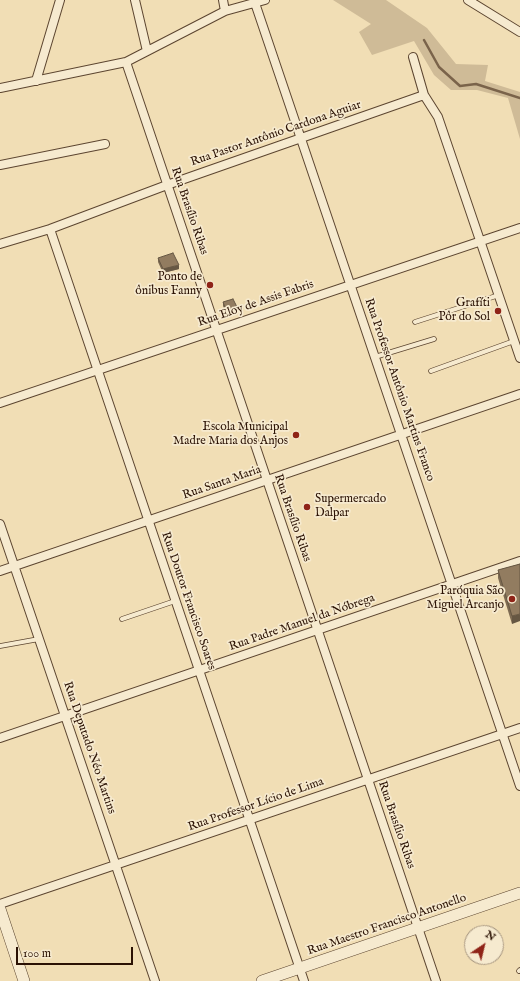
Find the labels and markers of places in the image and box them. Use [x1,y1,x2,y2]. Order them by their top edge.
place label: Ponto de ônibus Fanny [135,271,202,299]
marker: Ponto de ônibus Fanny [205,280,215,290]
place label: Grafíti Pôr do Sol [438,297,490,325]
marker: Grafíti Pôr do Sol [493,306,503,316]
place label: Escola Municipal Madre Maria dos Anjos [173,421,288,449]
marker: Escola Municipal Madre Maria dos Anjos [291,430,301,440]
place label: Supermercado Dalpar [315,493,386,521]
marker: Supermercado Dalpar [302,502,312,512]
place label: Paróquia São Miguel Arcanjo [427,585,504,613]
marker: Paróquia São Miguel Arcanjo [507,594,517,604]

